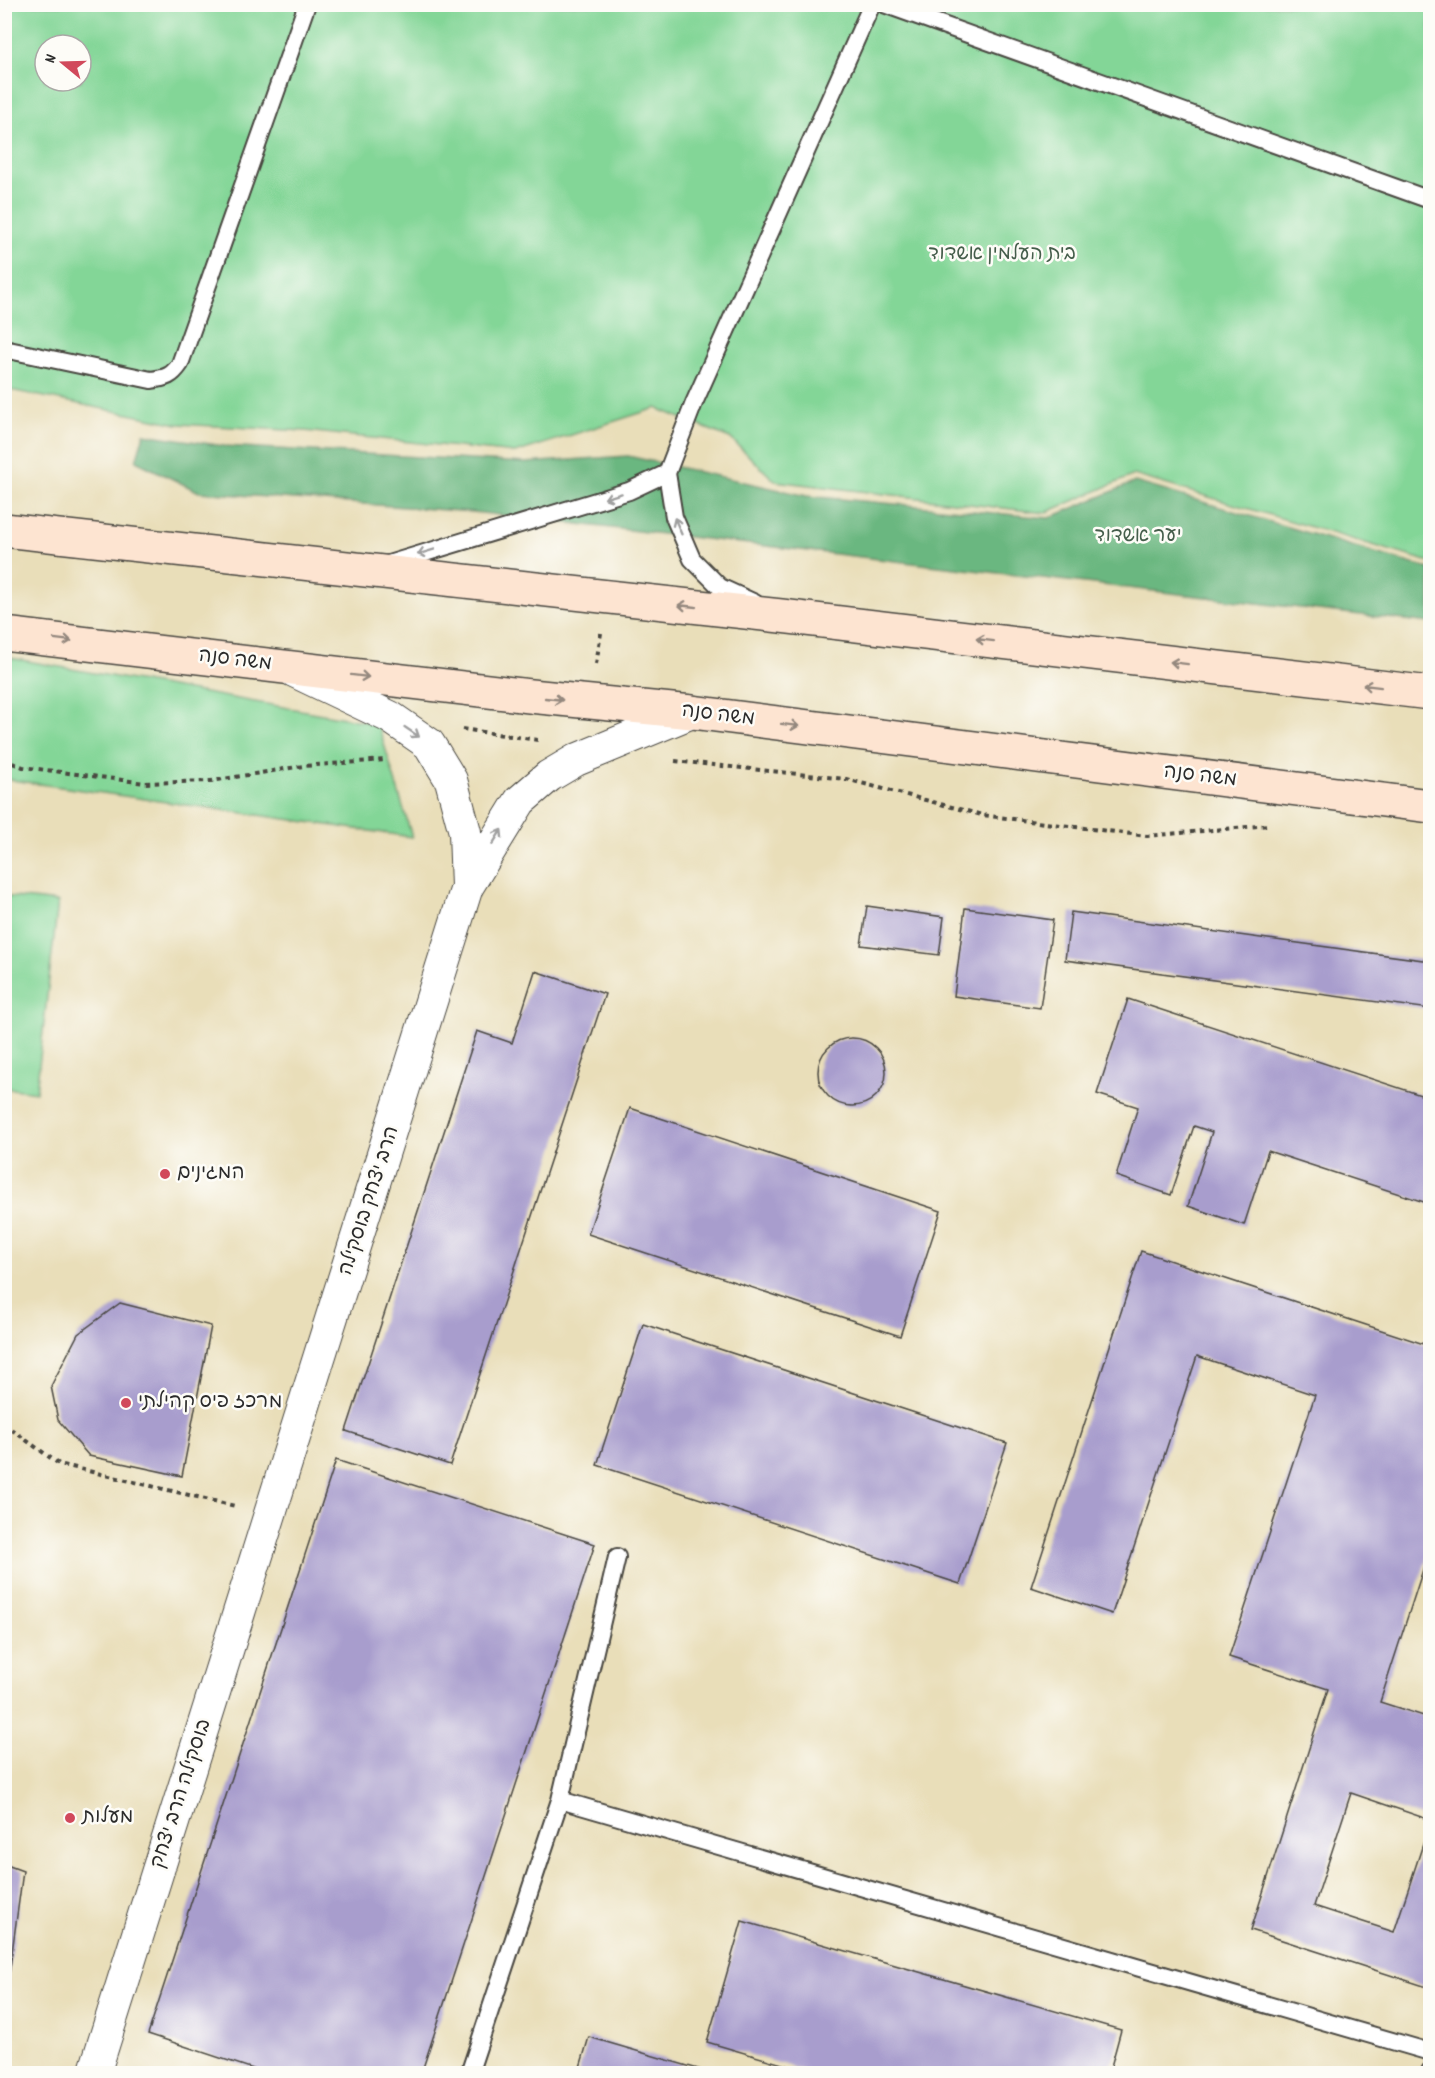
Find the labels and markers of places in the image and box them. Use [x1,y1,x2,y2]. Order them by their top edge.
place label: המגינים [177,1160,244,1188]
marker: המגינים [158,1167,172,1181]
place label: מרכז פיס קהילתי [138,1389,282,1417]
marker: מרכז פיס קהילתי [119,1396,133,1410]
place label: מעלות [81,1804,133,1832]
marker: מעלות [63,1811,77,1825]

